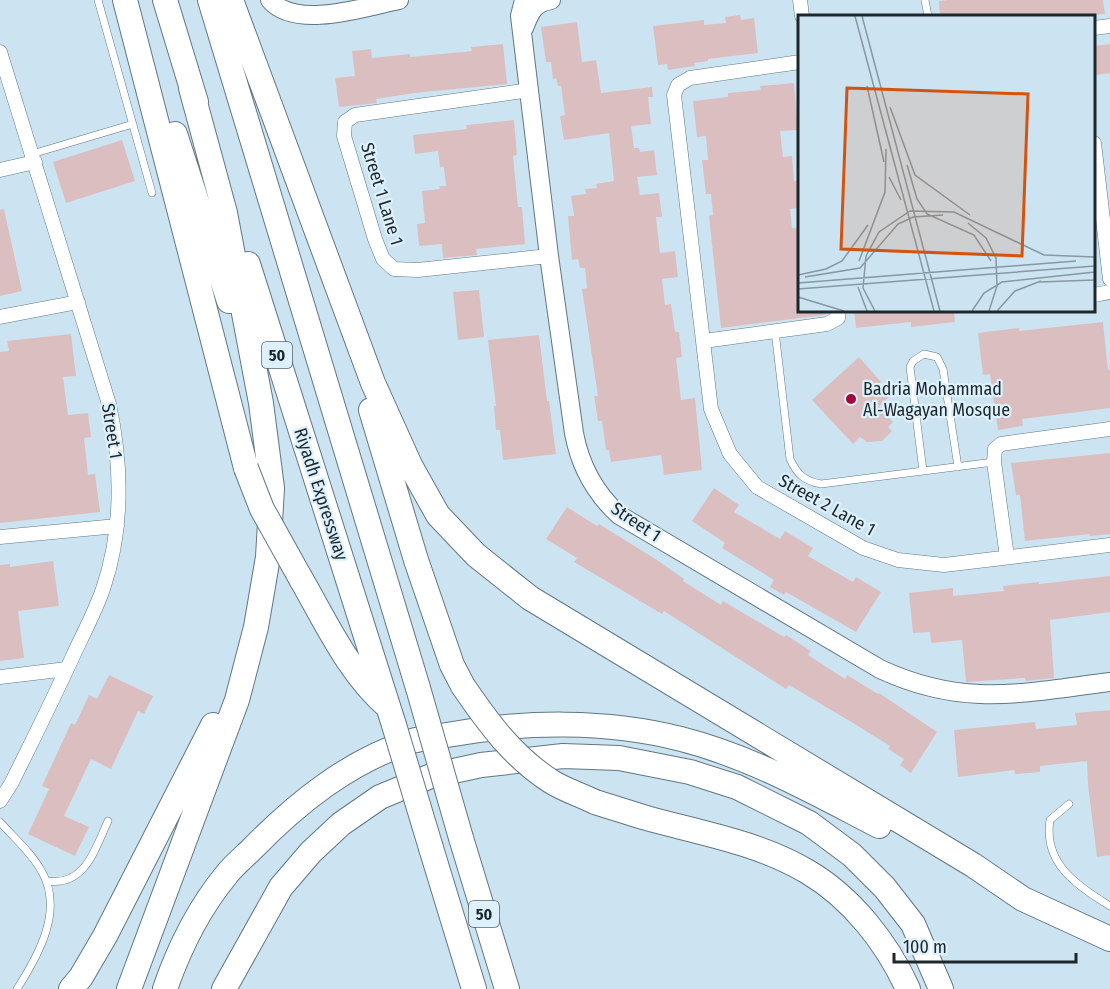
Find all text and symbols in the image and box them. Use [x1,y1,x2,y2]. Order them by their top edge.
inset map [798,15,1095,312]
street label: Street 1 Lane 1 [356,140,408,248]
road number: 50 [262,342,292,368]
place label: Badria Mohammad Al-Wagayan Mosque [863,378,1010,421]
marker: Badria Mohammad Al-Wagayan Mosque [844,392,858,406]
street label: Street 1 [97,402,127,460]
street label: Riyadh Expressway [289,425,353,563]
street label: Street 2 Lane 1 [775,469,879,541]
street label: Street 1 [607,497,665,547]
road number: 50 [469,901,499,927]
scale bar [894,926,1076,964]
text: 100 m [903,936,947,958]

